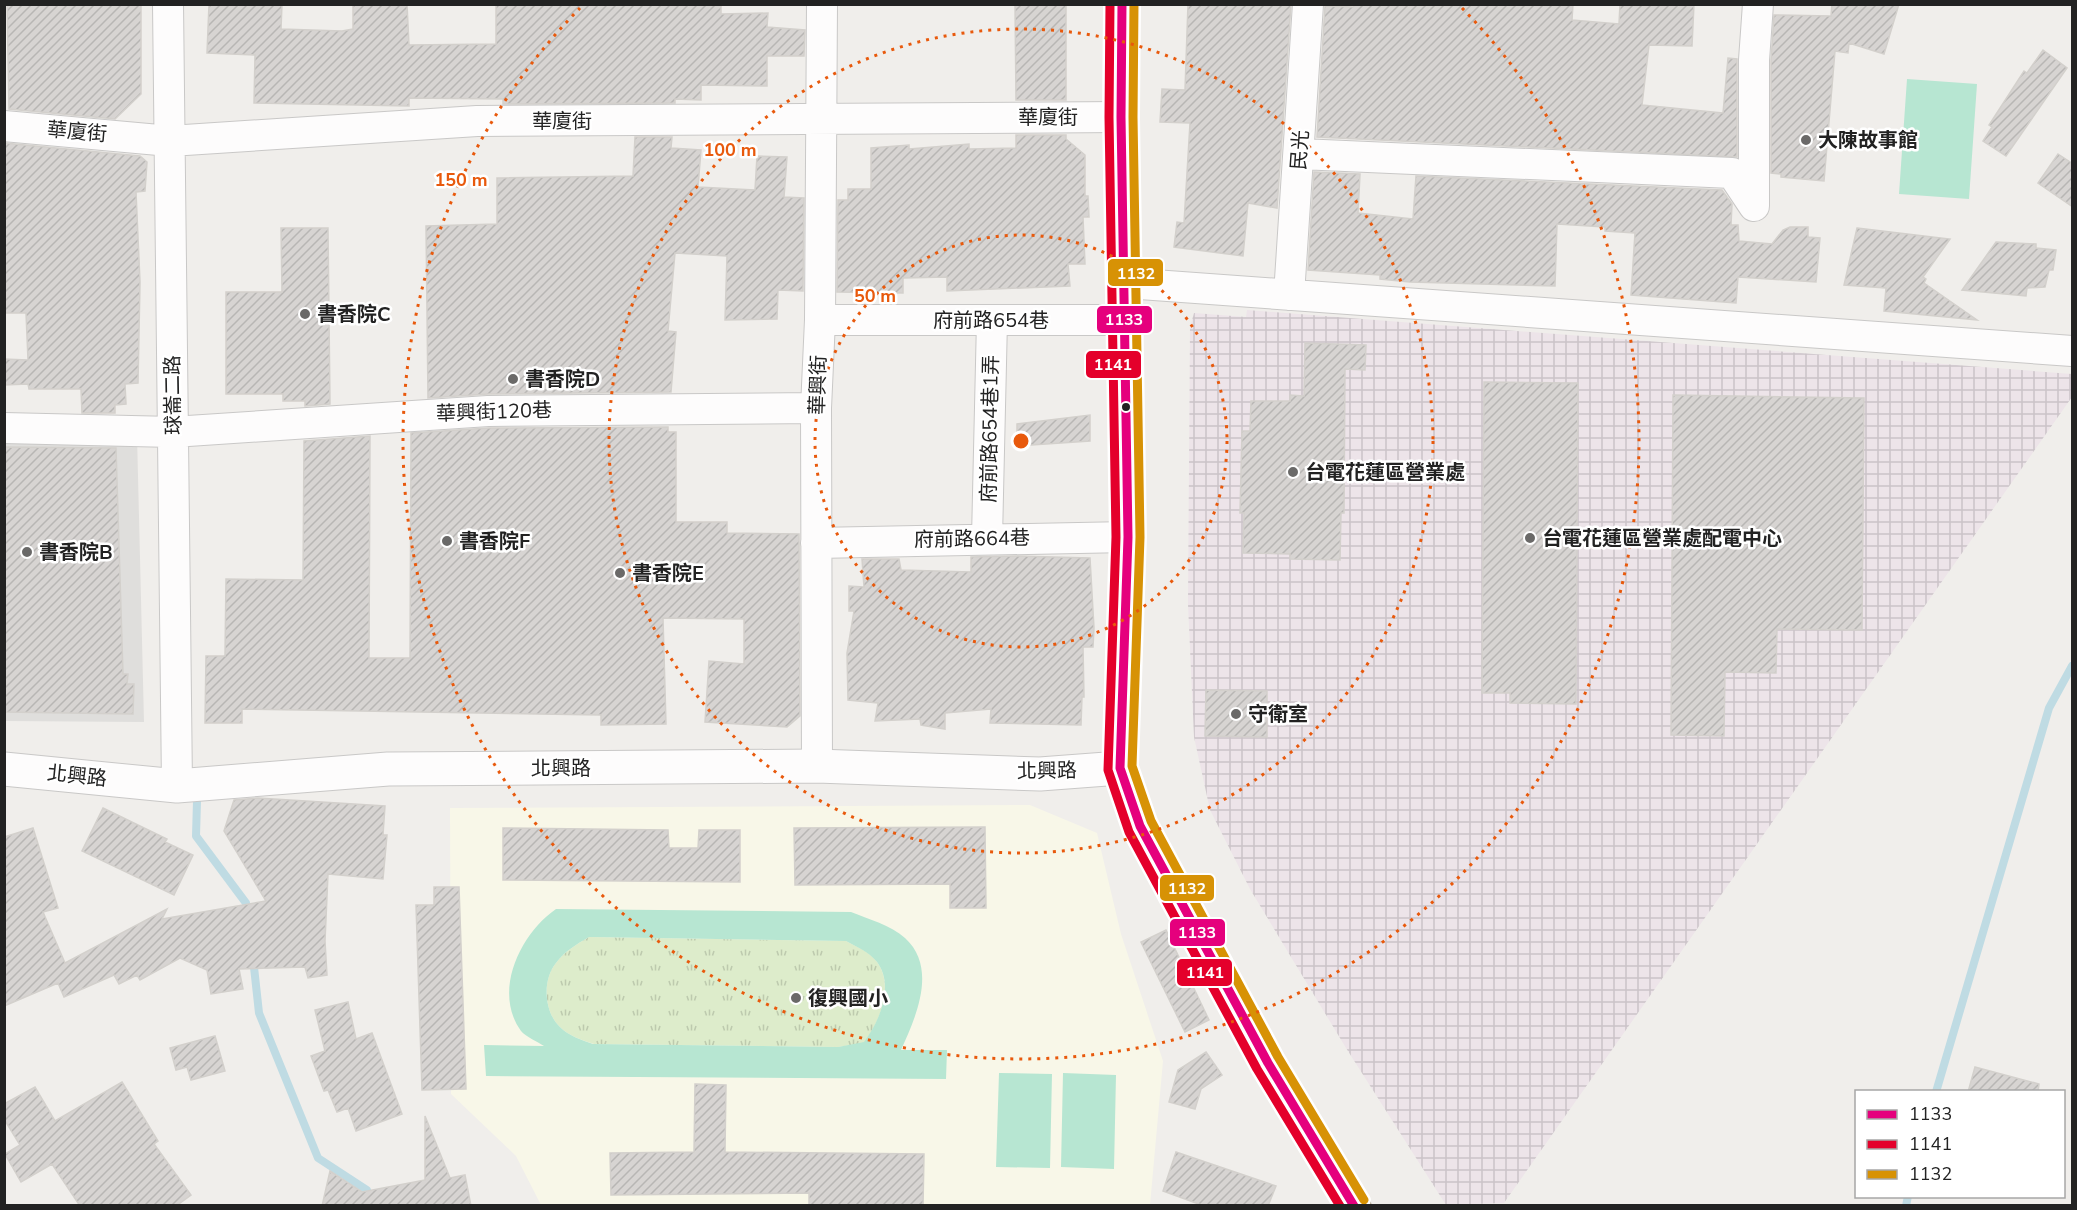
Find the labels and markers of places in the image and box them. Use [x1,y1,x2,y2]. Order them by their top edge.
place label: 大陳故事館 [1818,127,1918,154]
marker: 大陳故事館 [1799,133,1813,147]
place label: 書香院C [317,301,391,328]
marker: 書香院C [298,307,312,321]
place label: 書香院D [525,366,600,393]
marker: 書香院D [506,372,520,386]
unlabelled marker [1120,401,1132,413]
centre of rings [1011,431,1031,451]
place label: 台電花蓮區營業處 [1305,459,1465,486]
marker: 台電花蓮區營業處 [1286,465,1300,479]
place label: 台電花蓮區營業處配電中心 [1542,525,1782,552]
place label: 書香院F [459,528,530,555]
marker: 台電花蓮區營業處配電中心 [1523,531,1537,545]
marker: 書香院F [440,534,454,548]
place label: 書香院B [39,539,113,566]
marker: 書香院B [20,545,34,559]
place label: 書香院E [632,560,704,587]
marker: 書香院E [613,566,627,580]
place label: 守衛室 [1248,701,1308,728]
marker: 守衛室 [1229,707,1243,721]
place label: 復興國小 [808,985,888,1012]
marker: 復興國小 [789,991,803,1005]

